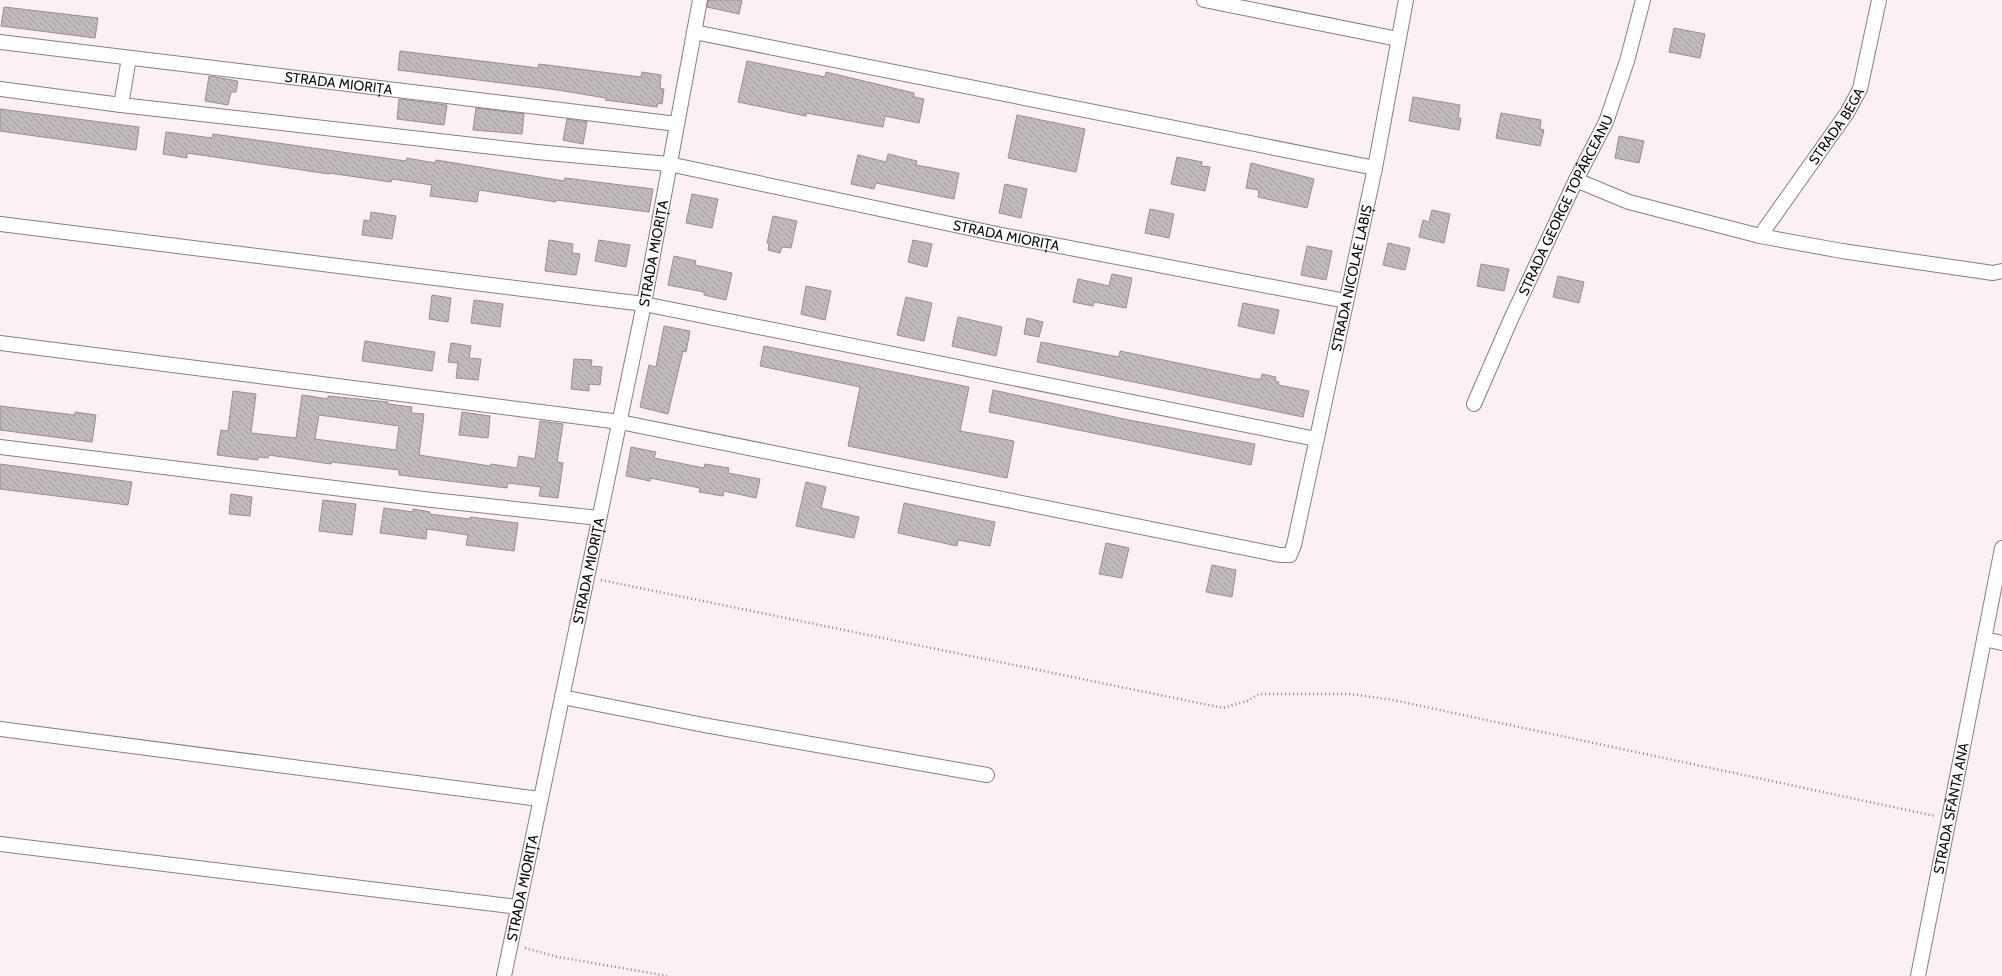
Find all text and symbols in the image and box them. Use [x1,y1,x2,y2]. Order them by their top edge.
street label: STRADA MIORIȚA [284,68,394,98]
street label: STRADA BEGA [1804,84,1868,168]
street label: STRADA GEORGE TOPÂRCEANU [1514,113,1617,298]
street label: STRADA MIORIȚA [635,198,672,308]
street label: STRADA NICOLAE LABIȘ [1327,203,1376,353]
street label: STRADA MIORIȚA [951,216,1061,255]
street label: STRADA MIORIȚA [569,515,608,626]
street label: STRADA SFÂNTA ANA [1929,741,1973,875]
street label: STRADA MIORIȚA [502,833,542,943]

